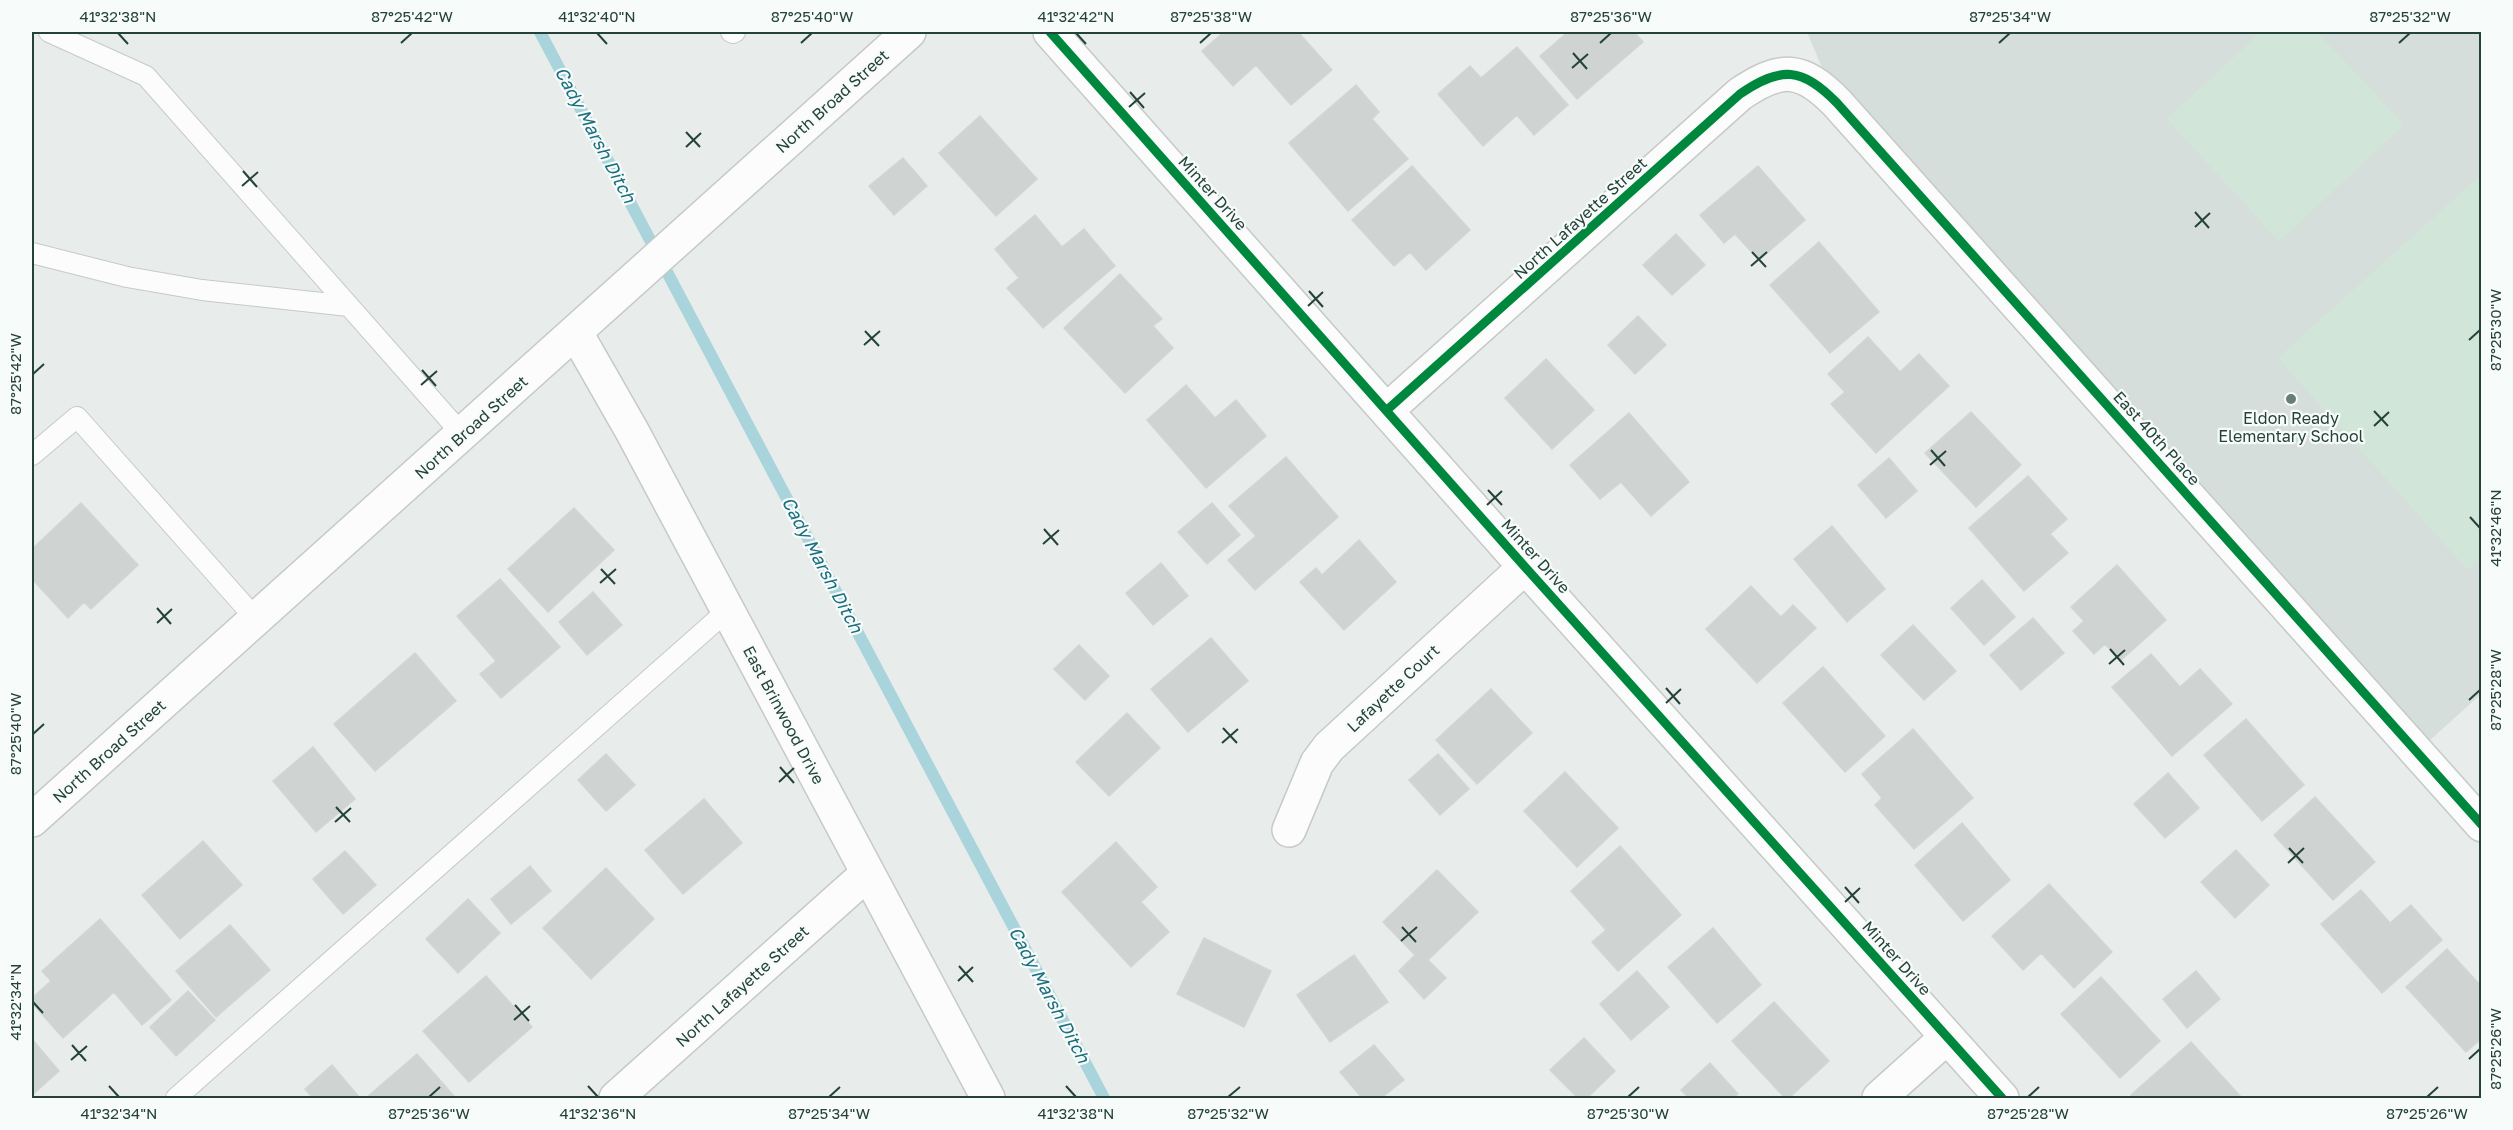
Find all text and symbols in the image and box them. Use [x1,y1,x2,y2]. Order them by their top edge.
text: 41°32'38"N [79,7,157,25]
text: 87°25'42"W [371,7,453,25]
text: 41°32'40"N [558,7,636,25]
text: 87°25'40"W [771,7,853,25]
text: 41°32'42"N [1038,7,1114,25]
text: 87°25'38"W [1170,7,1252,25]
text: 87°25'36"W [1570,7,1652,25]
text: 87°25'34"W [1969,7,2051,25]
text: 87°25'32"W [2369,7,2451,25]
street label: North Broad Street [771,45,893,157]
water label: Cady Marsh Ditch [551,63,642,207]
street label: Minter Drive [1174,152,1252,234]
street label: North Lafayette Street [1509,153,1651,283]
text: 87°25'30"W [2486,289,2504,371]
text: 87°25'42"W [6,333,24,415]
street label: North Broad Street [410,371,532,483]
street label: East 40th Place [2109,387,2205,489]
marker: Eldon Ready Elementary School [2284,392,2298,406]
place label: Eldon Ready Elementary School [2218,408,2364,446]
text: 41°32'46"N [2486,489,2504,567]
water label: Cady Marsh Ditch [778,493,869,637]
street label: Minter Drive [1497,515,1575,597]
street label: Lafayette Court [1342,640,1444,736]
street label: East Brinwood Drive [739,642,829,788]
text: 87°25'28"W [2486,649,2504,731]
text: 87°25'40"W [6,693,24,775]
street label: North Broad Street [48,695,170,807]
street label: Minter Drive [1858,917,1936,999]
street label: North Lafayette Street [671,921,813,1051]
water label: Cady Marsh Ditch [1005,923,1096,1067]
text: 41°32'34"N [6,963,24,1041]
text: 87°25'26"W [2486,1008,2504,1090]
text: 41°32'34"N [80,1104,158,1122]
text: 87°25'36"W [388,1104,470,1122]
text: 41°32'36"N [560,1104,636,1122]
text: 87°25'34"W [788,1104,870,1122]
text: 41°32'38"N [1037,1104,1115,1122]
text: 87°25'32"W [1187,1104,1269,1122]
text: 87°25'30"W [1587,1104,1669,1122]
text: 87°25'28"W [1987,1104,2069,1122]
text: 87°25'26"W [2386,1104,2468,1122]

